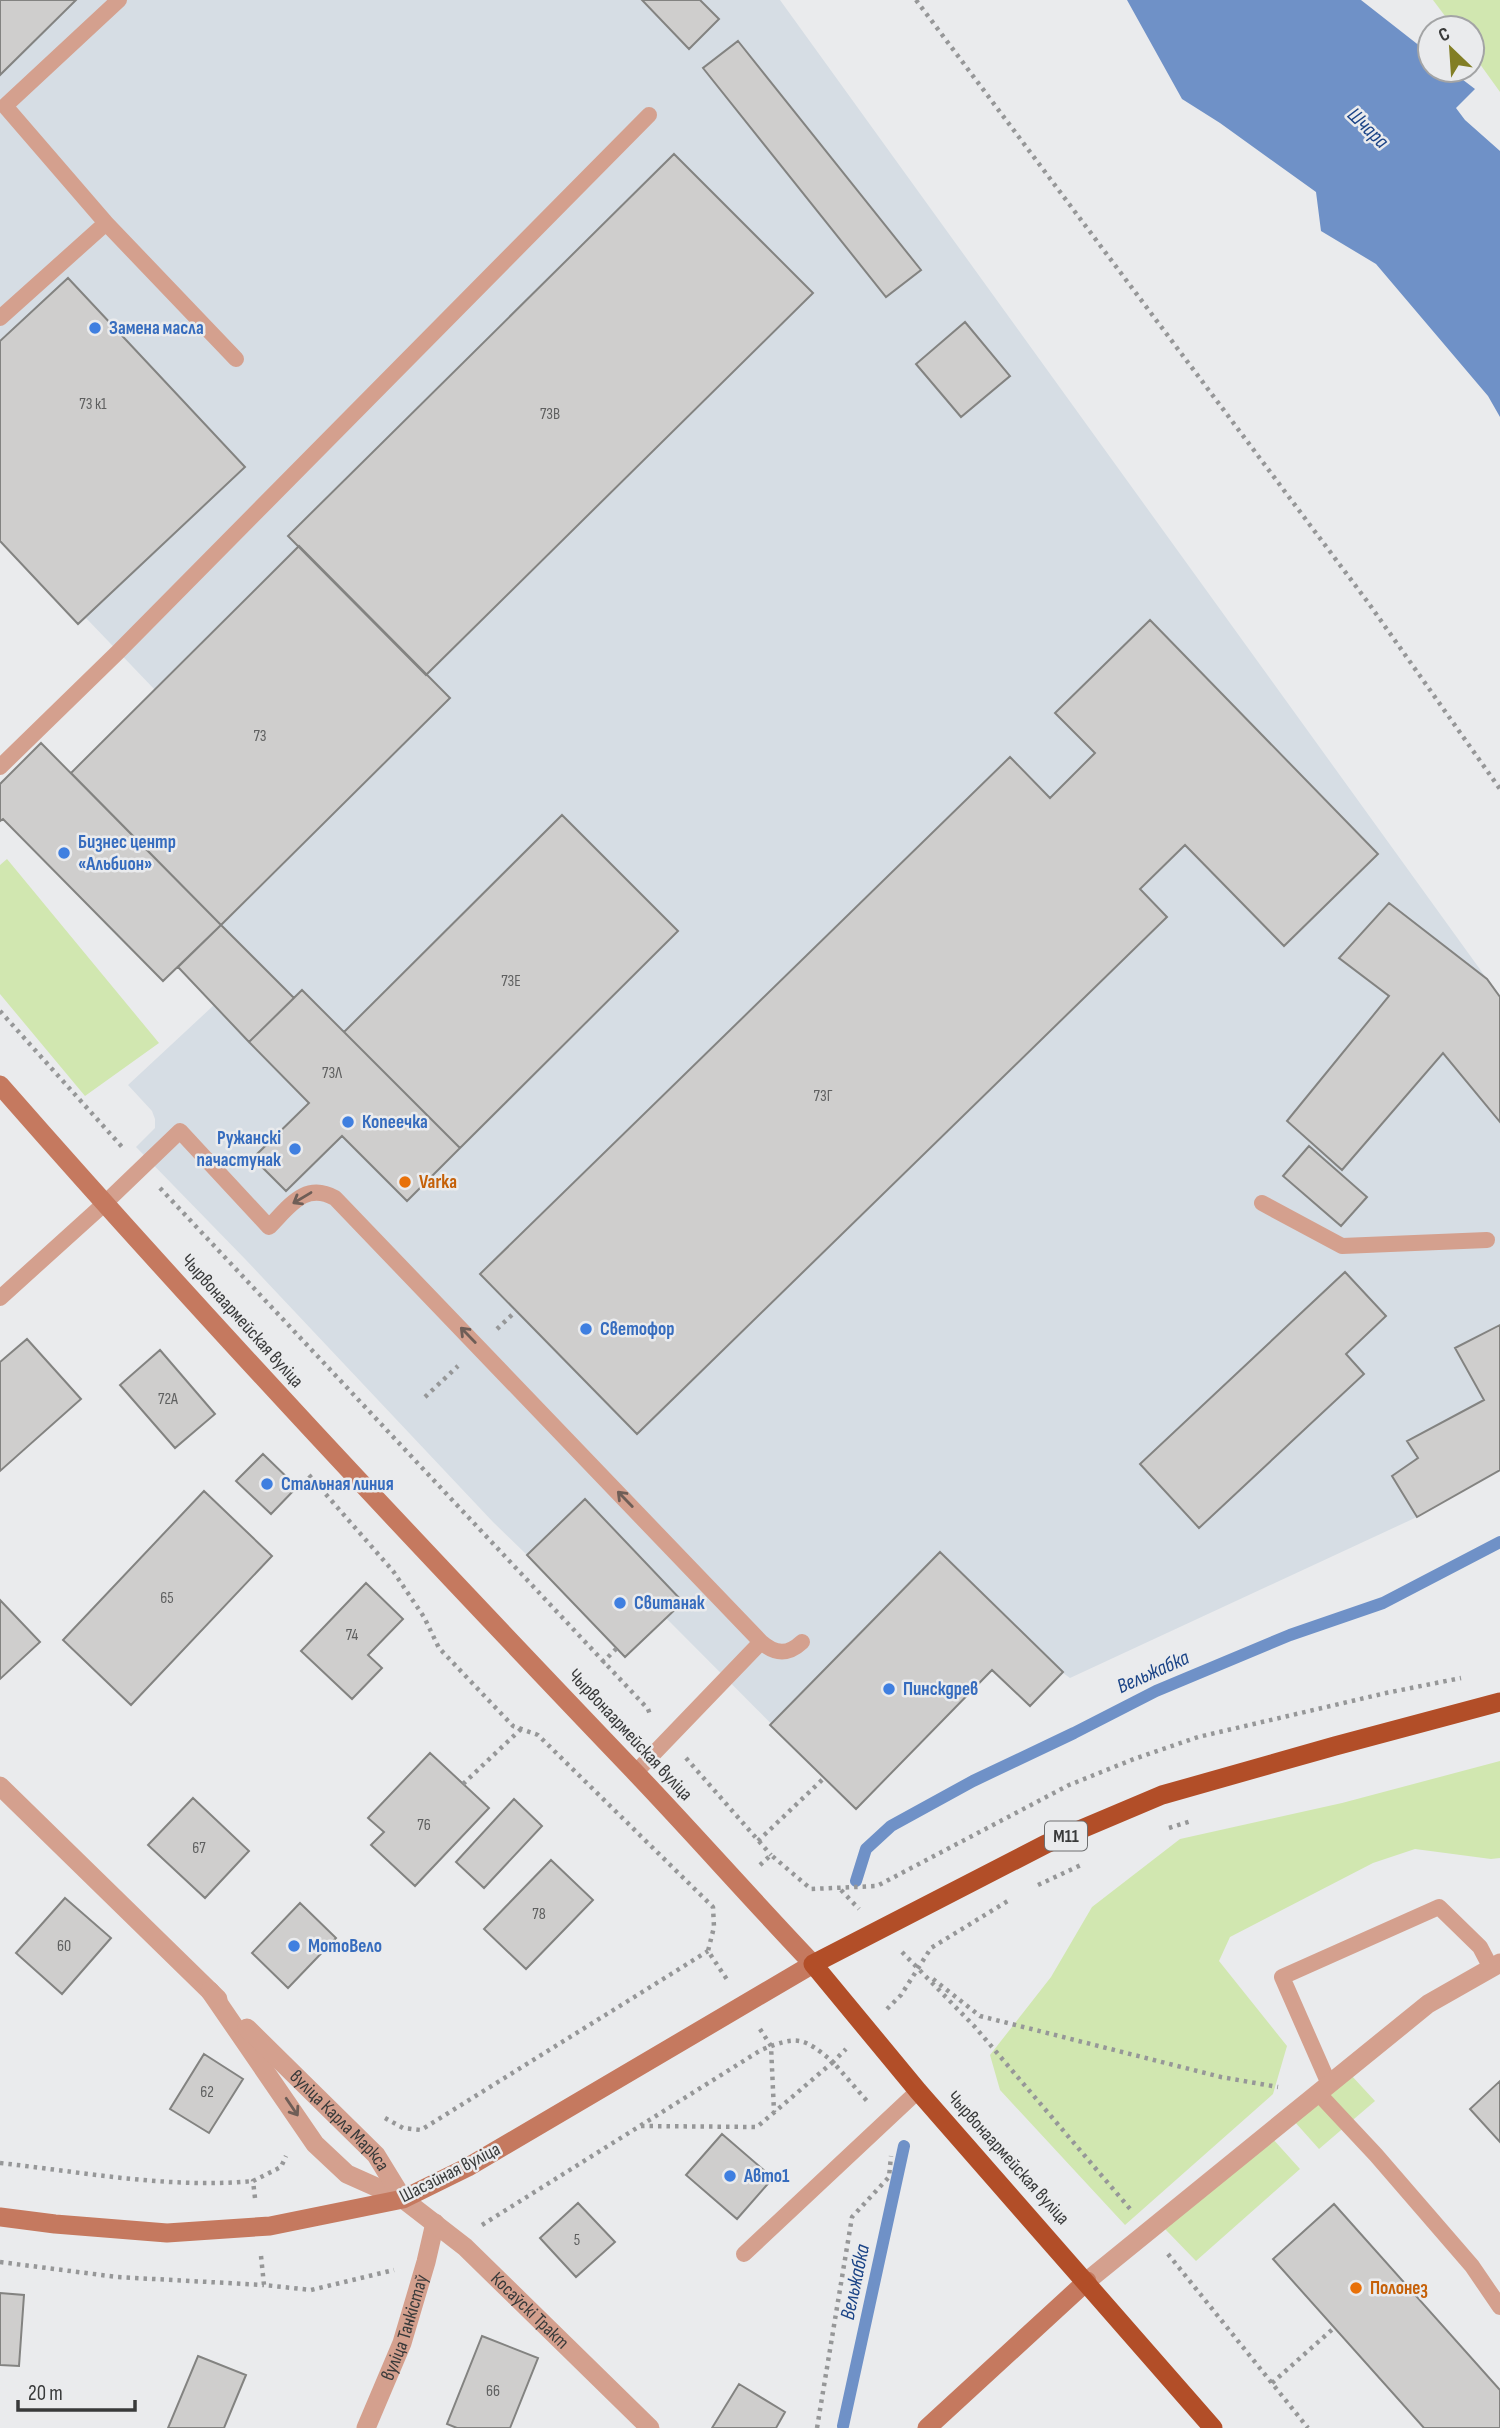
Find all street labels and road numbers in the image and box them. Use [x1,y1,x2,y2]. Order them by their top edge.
street label: Чырвонаармейская вуліца [176,1249,308,1393]
street label: Чырвонаармейская вуліца [563,1664,697,1806]
road number: М11 [1045,1822,1087,1850]
street label: вуліца Карла Маркса [285,2065,394,2175]
street label: Чырвонаармейская вуліца [942,2086,1074,2230]
street label: Шасэйная вуліца [396,2138,504,2208]
street label: Косаўскі Тракт [486,2267,574,2354]
street label: вуліца Танкістаў [376,2271,433,2384]

